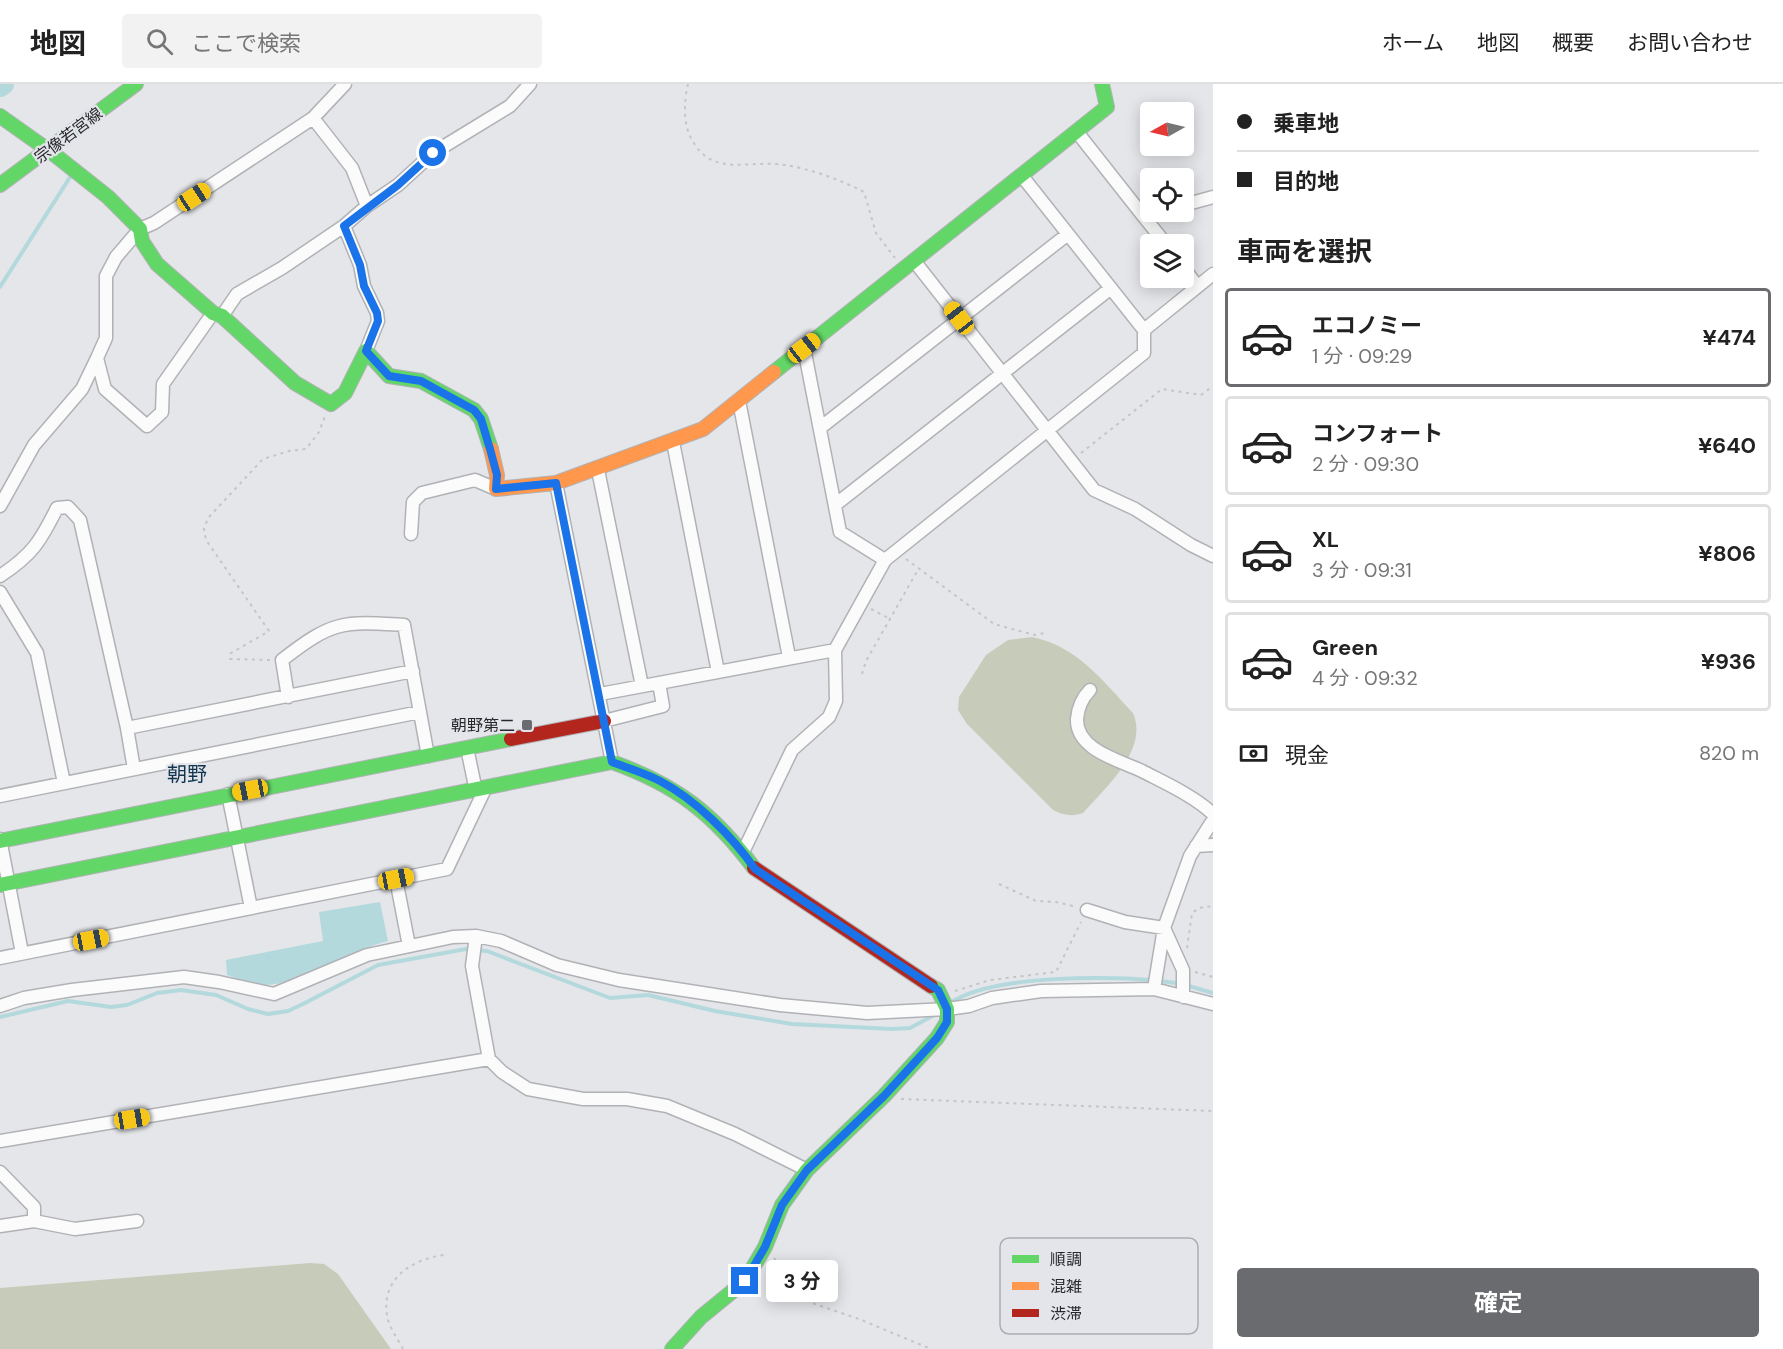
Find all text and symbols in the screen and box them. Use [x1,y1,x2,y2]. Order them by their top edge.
search box [122,14,542,68]
text: 地図 [30,25,86,62]
icon: search [143,25,176,58]
text: ここで検索 [191,29,301,58]
text: ホーム [1382,29,1444,57]
text: 地図 [1477,29,1519,57]
text: 概要 [1552,29,1594,57]
text: お問い合わせ [1627,29,1753,57]
north arrow [1140,102,1194,156]
map controls [1140,102,1194,288]
street label: 宗像若宮線 [30,103,107,168]
text: 乗車地 [1273,109,1339,138]
route start [419,139,446,166]
text: 目的地 [1273,167,1339,196]
button: locate [1140,168,1194,222]
car [174,180,214,214]
button: layers [1140,234,1194,288]
text: 車両を選択 [1237,234,1372,269]
car [941,298,977,338]
icon: car [1240,311,1294,365]
text: エコノミー [1312,311,1422,340]
text: ¥474 [1702,323,1756,352]
car [784,330,824,366]
text: 1 分 · 09:29 [1312,343,1412,369]
icon: car [1240,419,1294,473]
text: コンフォート [1312,419,1443,448]
text: ¥640 [1698,431,1756,460]
text: 2 分 · 09:30 [1312,451,1419,477]
text: XL [1312,525,1339,554]
icon: car [1240,527,1294,581]
text: ¥806 [1698,539,1756,568]
text: 3 分 · 09:31 [1312,557,1412,583]
text: Green [1312,633,1378,662]
icon: car [1240,635,1294,689]
text: ¥936 [1701,647,1756,676]
text: 4 分 · 09:32 [1312,665,1418,691]
place label: 朝野第二 [451,715,515,736]
marker: 朝野第二 [520,718,534,732]
icon: cash [1237,737,1270,770]
text: 820 m [1699,740,1759,766]
text: 現金 [1285,741,1329,770]
district label: 朝野 [167,761,207,787]
car [231,778,269,802]
car [377,867,415,891]
car [72,928,110,952]
car [113,1107,151,1131]
legend [1000,1238,1198,1334]
text: 順調 [1050,1249,1082,1270]
callout: 3 分 [766,1260,838,1302]
route end [731,1267,758,1294]
text: 3 分 [784,1268,820,1294]
button: 確定 [1237,1268,1759,1337]
text: 混雑 [1050,1276,1082,1297]
text: 渋滞 [1050,1303,1082,1324]

